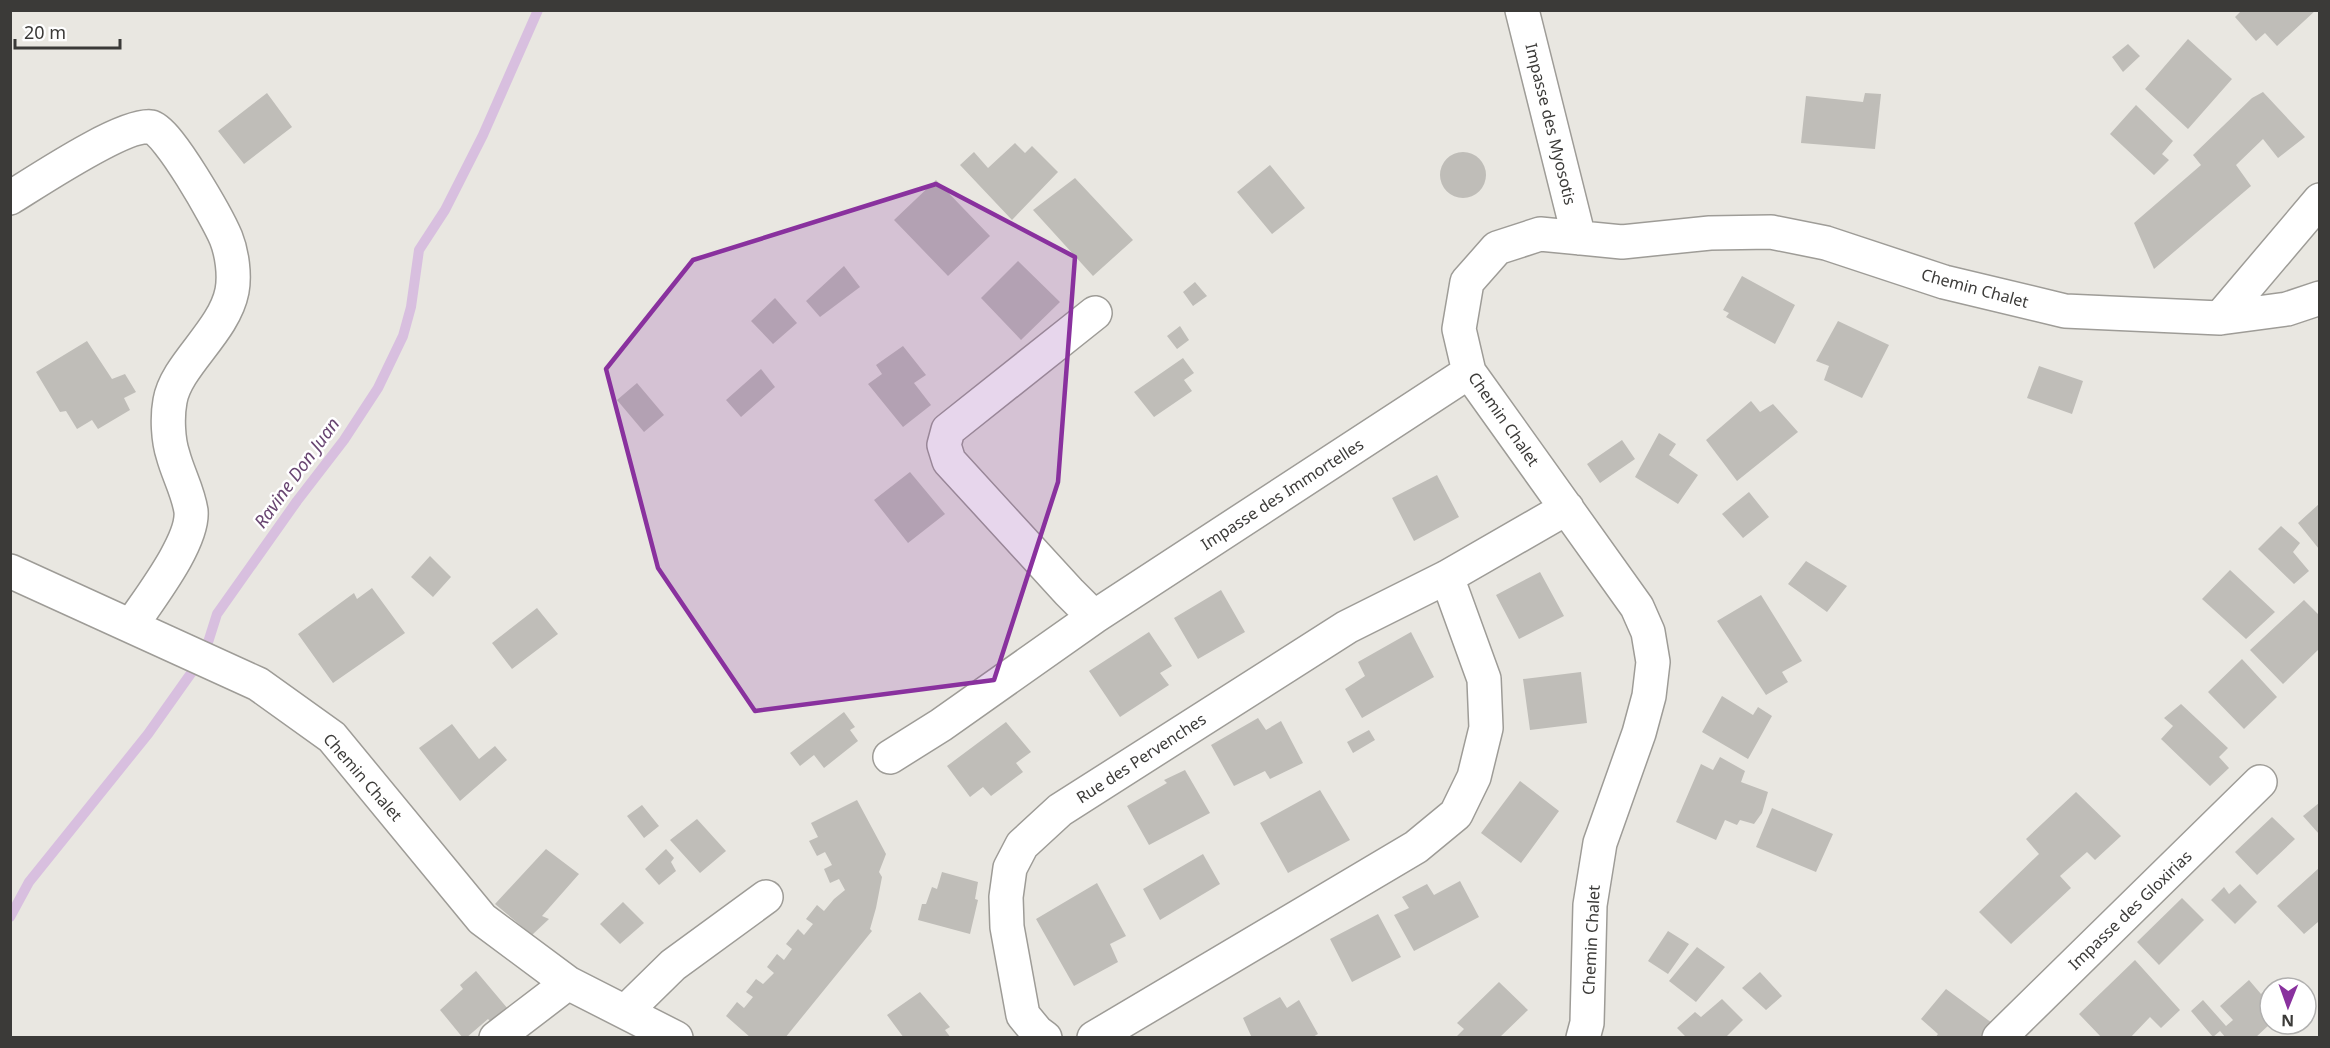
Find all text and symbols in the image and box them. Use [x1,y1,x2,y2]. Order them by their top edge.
scale bar [15,12,120,50]
text: 20 m [24,20,66,44]
street label: Impasse des Myosotis [1520,41,1582,207]
street label: Chemin Chalet [1919,263,2031,313]
street label: Chemin Chalet [1463,368,1545,471]
water label: Ravine Don Juan [248,412,344,532]
street label: Impasse des Immortelles [1196,433,1368,555]
street label: Rue des Pervenches [1072,708,1210,808]
street label: Chemin Chalet [319,728,408,826]
street label: Impasse des Gloxirias [2064,845,2196,975]
street label: Chemin Chalet [1577,884,1605,996]
north arrow [2258,976,2318,1036]
text: N [2281,1010,2294,1032]

